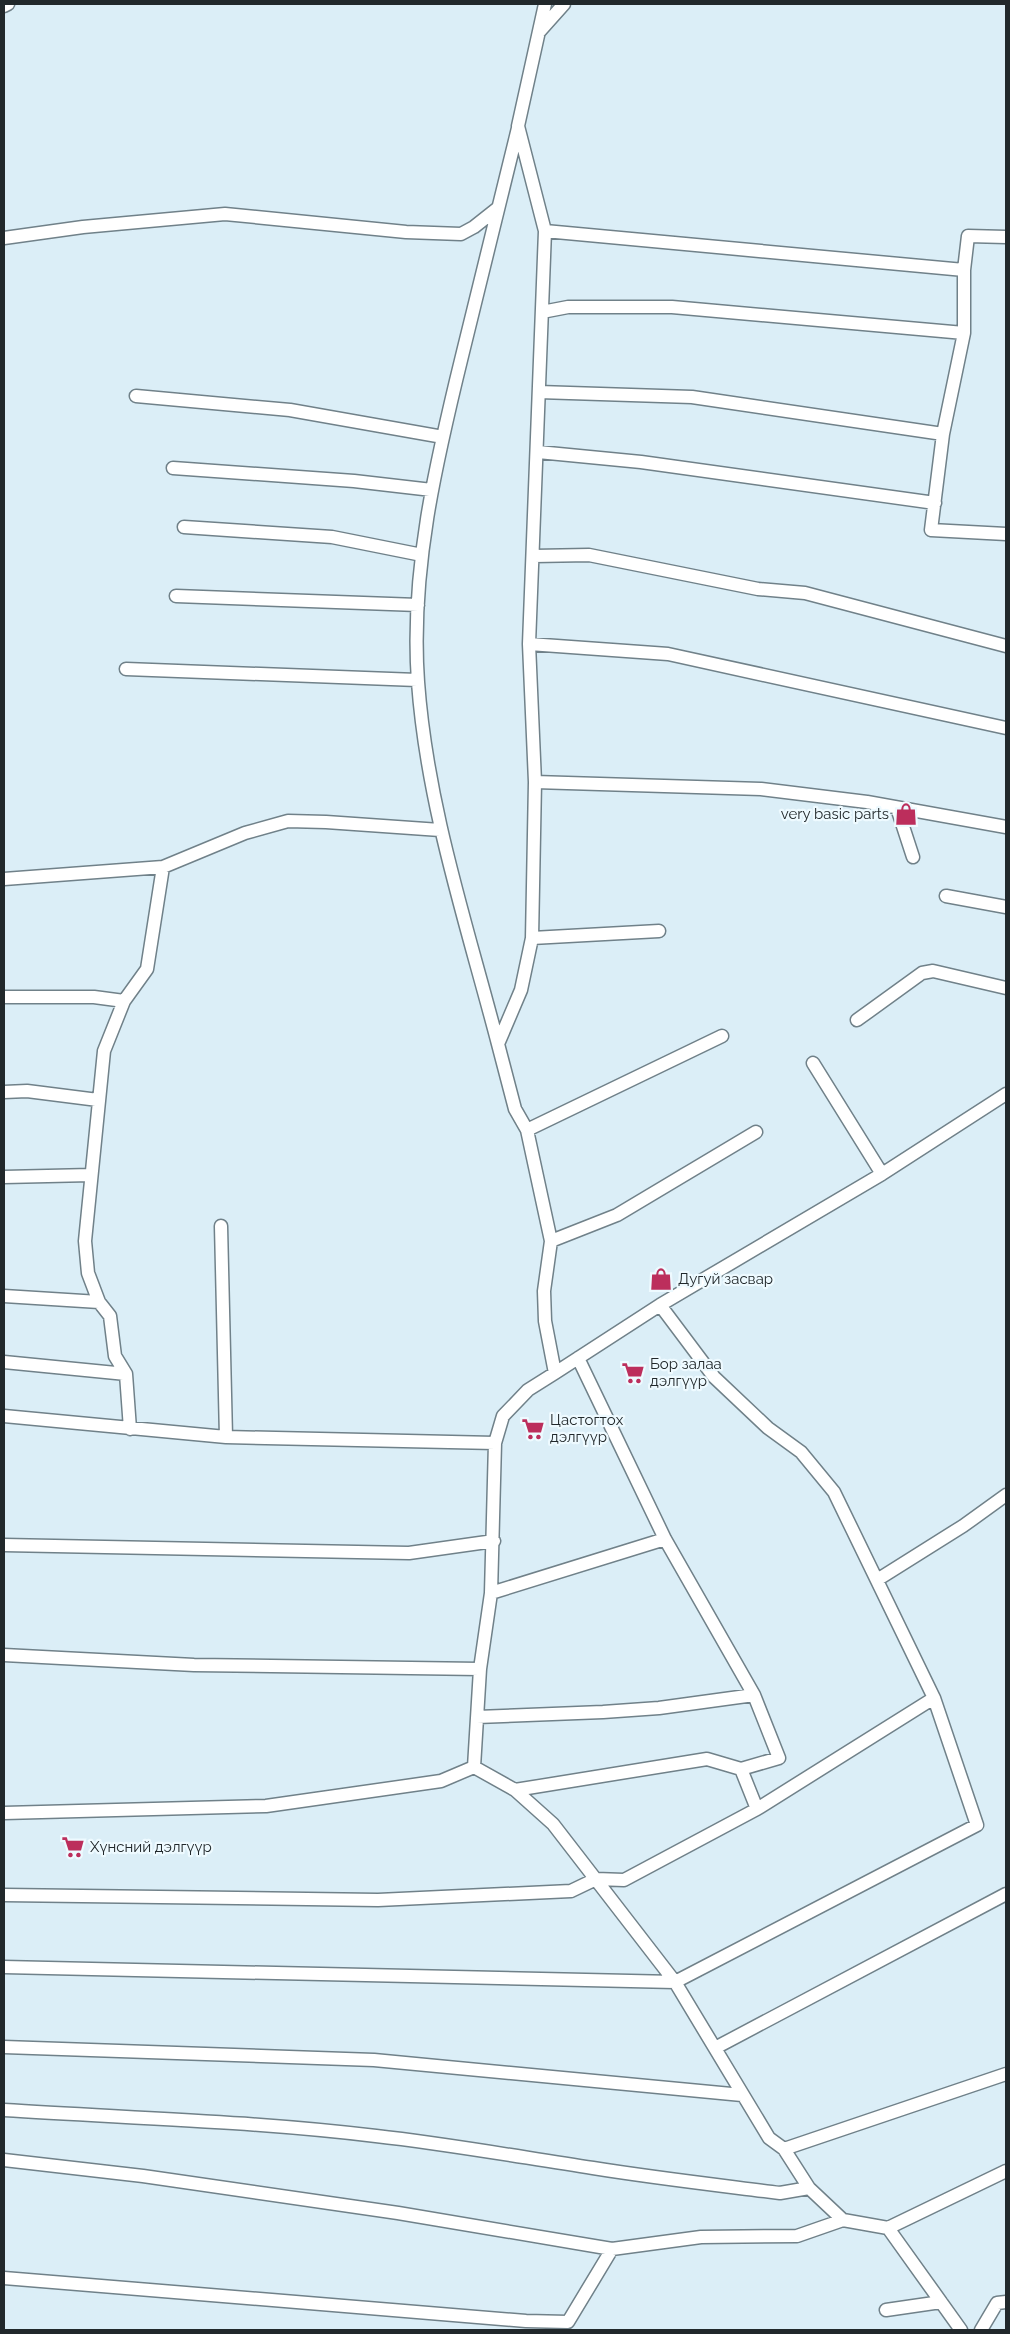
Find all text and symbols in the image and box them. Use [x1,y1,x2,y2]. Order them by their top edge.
shop icon: very basic parts [893,801,919,827]
place label: very basic parts [781,805,889,823]
shop icon: Дугуй засвар [648,1266,674,1292]
place label: Дугуй засвар [678,1270,773,1288]
place label: Бор залаа дэлгүүр [650,1355,722,1390]
supermarket icon: Бор залаа дэлгүүр [620,1360,646,1386]
place label: Цастогтох дэлгүүр [550,1411,624,1446]
supermarket icon: Цастогтох дэлгүүр [520,1416,546,1442]
supermarket icon: Хүнсний дэлгүүр [60,1834,86,1860]
place label: Хүнсний дэлгүүр [90,1838,212,1856]

